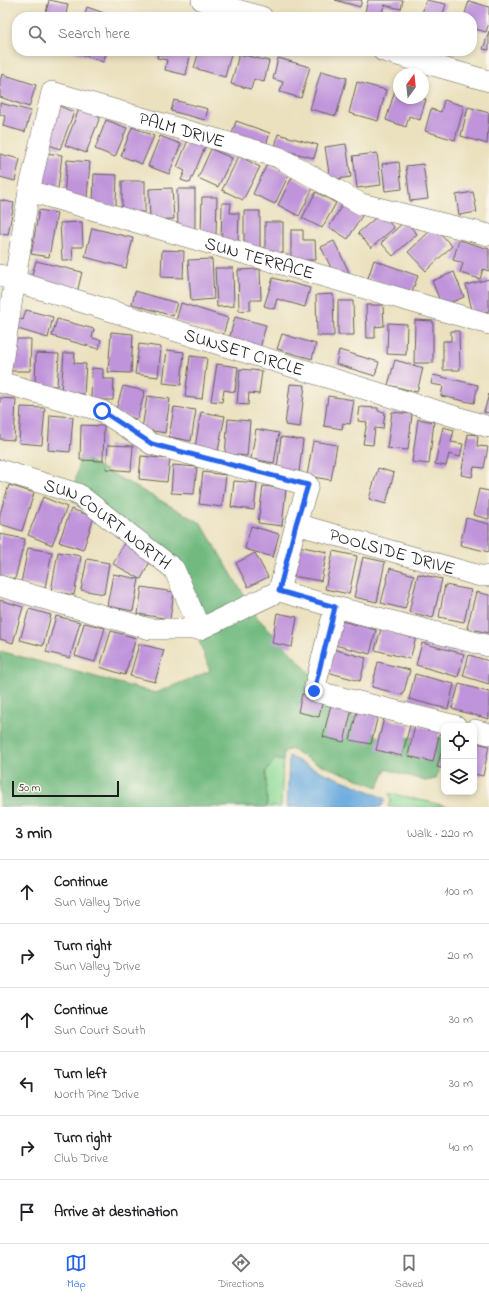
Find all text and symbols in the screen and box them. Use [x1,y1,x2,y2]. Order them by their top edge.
search box [12,12,477,56]
icon: search [26,23,48,45]
text: Search here [58,23,130,45]
north arrow [393,68,429,104]
street label: PALM DRIVE [135,107,227,156]
street label: SUN TERRACE [201,231,317,288]
street label: SUNSET CIRCLE [180,323,307,384]
route start [93,402,111,420]
street label: SUN COURT NORTH [40,473,176,577]
street label: POOLSIDE DRIVE [326,523,458,583]
route end [305,682,323,700]
map controls [441,723,477,795]
button: locate [441,723,477,759]
button: layers [441,759,477,795]
scale bar [12,779,119,798]
text: 50 m [18,780,40,796]
text: 3 min [16,821,52,846]
text: Walk · 220 m [407,824,473,843]
text: Continue [54,871,108,893]
icon: ahead [16,881,38,903]
text: 100 m [444,882,473,901]
text: Sun Valley Drive [54,893,140,912]
text: Turn right [54,935,112,957]
icon: right [16,945,38,967]
text: 20 m [448,946,473,965]
text: Sun Valley Drive [54,957,140,976]
text: Continue [54,999,108,1021]
icon: ahead [16,1009,38,1031]
text: 30 m [449,1010,473,1029]
text: Sun Court South [54,1021,145,1040]
text: Turn left [54,1063,107,1085]
icon: left [16,1073,38,1095]
text: 30 m [449,1074,473,1093]
text: North Pine Drive [54,1085,139,1104]
text: Turn right [54,1127,112,1149]
icon: right [16,1137,38,1159]
text: 40 m [449,1138,473,1157]
text: Club Drive [54,1149,108,1168]
icon: arrive [16,1201,38,1223]
text: Arrive at destination [54,1201,178,1223]
tab: Map [65,1252,87,1292]
tab: Directions [218,1252,264,1292]
tab: Saved [395,1252,424,1292]

